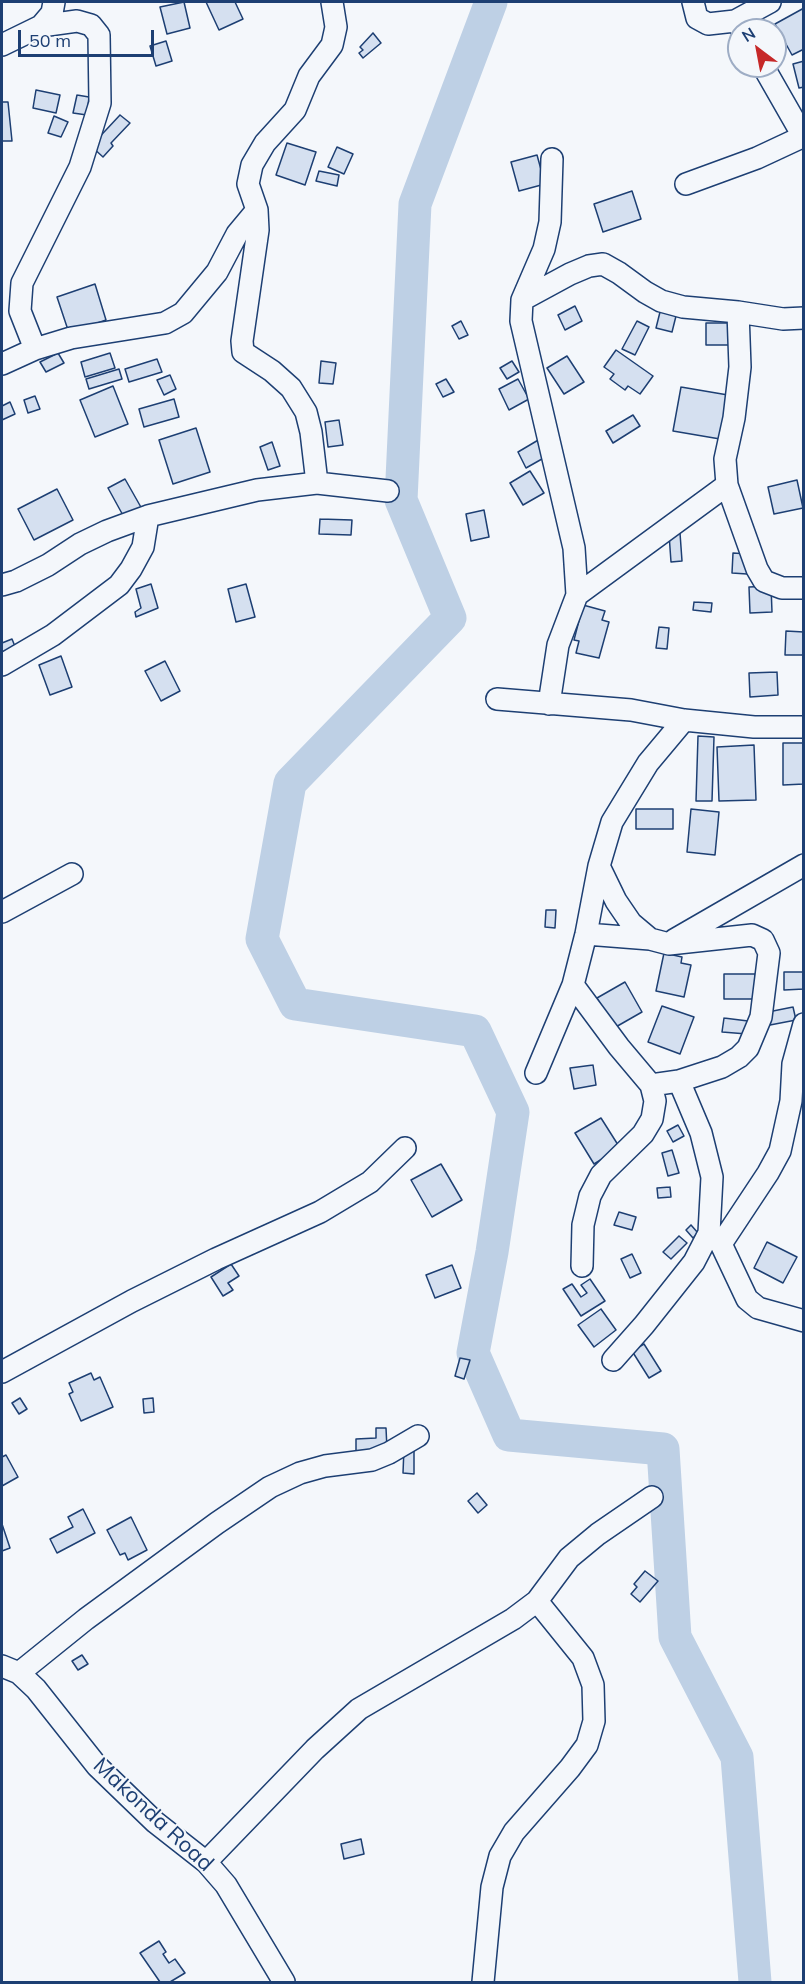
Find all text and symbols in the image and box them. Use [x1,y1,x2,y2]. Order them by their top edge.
scale bar [21,18,158,56]
north arrow [727,18,787,78]
text: N [738,23,759,46]
text: 50 m [29,29,71,52]
street label: Makonda Road [87,1753,219,1877]

